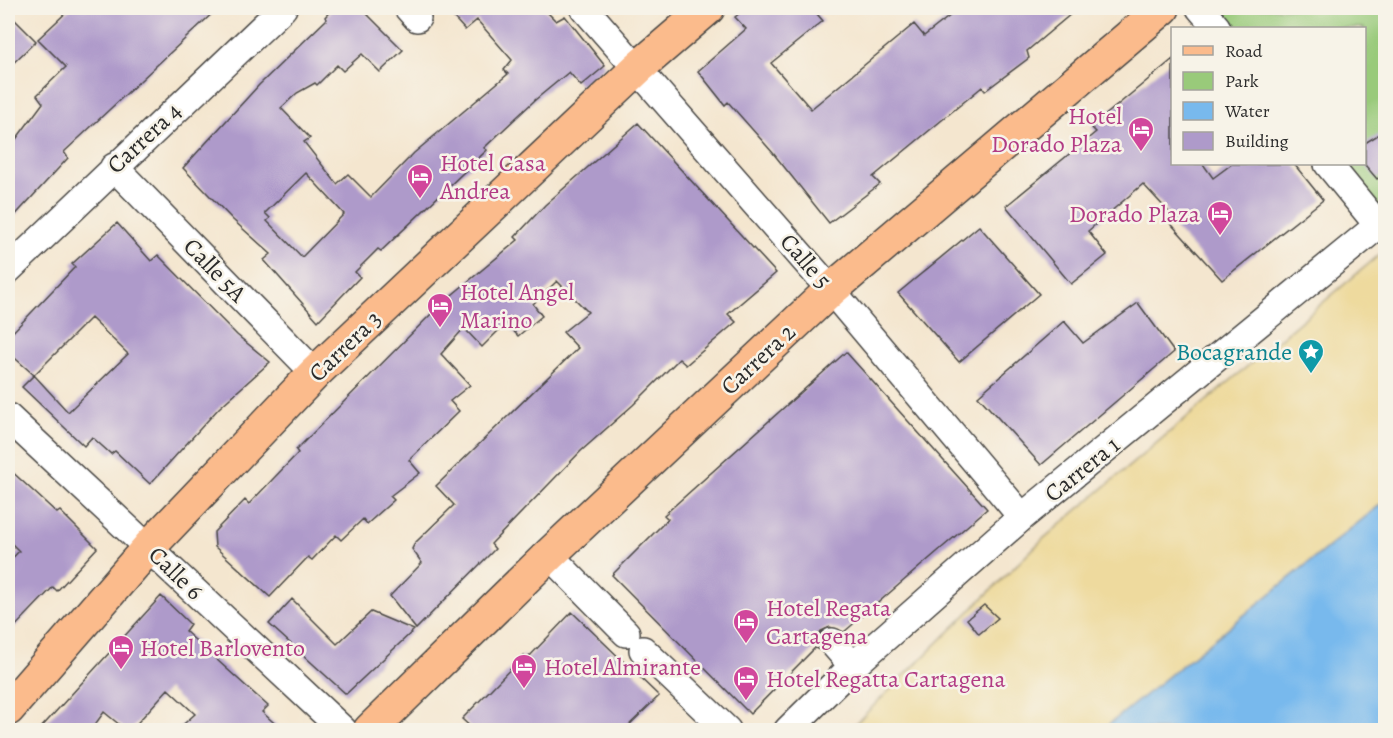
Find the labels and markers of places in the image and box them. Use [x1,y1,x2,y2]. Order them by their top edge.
place label: Hotel Dorado Plaza [991,100,1123,160]
hotel icon: Hotel Dorado Plaza [1126,115,1156,153]
place label: Hotel Casa Andrea [439,147,547,207]
hotel icon: Hotel Casa Andrea [405,162,435,200]
place label: Dorado Plaza [1069,198,1201,230]
hotel icon: Dorado Plaza [1205,199,1235,237]
place label: Hotel Angel Marino [460,276,574,336]
hotel icon: Hotel Angel Marino [425,291,455,329]
place label: Bocagrande [1176,336,1292,368]
place icon: Bocagrande [1296,337,1326,375]
place label: Hotel Regata Cartagena [766,592,892,652]
hotel icon: Hotel Regata Cartagena [731,607,761,645]
place label: Hotel Barlovento [140,632,305,664]
hotel icon: Hotel Barlovento [106,633,136,671]
place label: Hotel Almirante [544,651,701,683]
hotel icon: Hotel Almirante [509,652,539,690]
place label: Hotel Regatta Cartagena [766,663,1006,695]
hotel icon: Hotel Regatta Cartagena [731,664,761,702]

